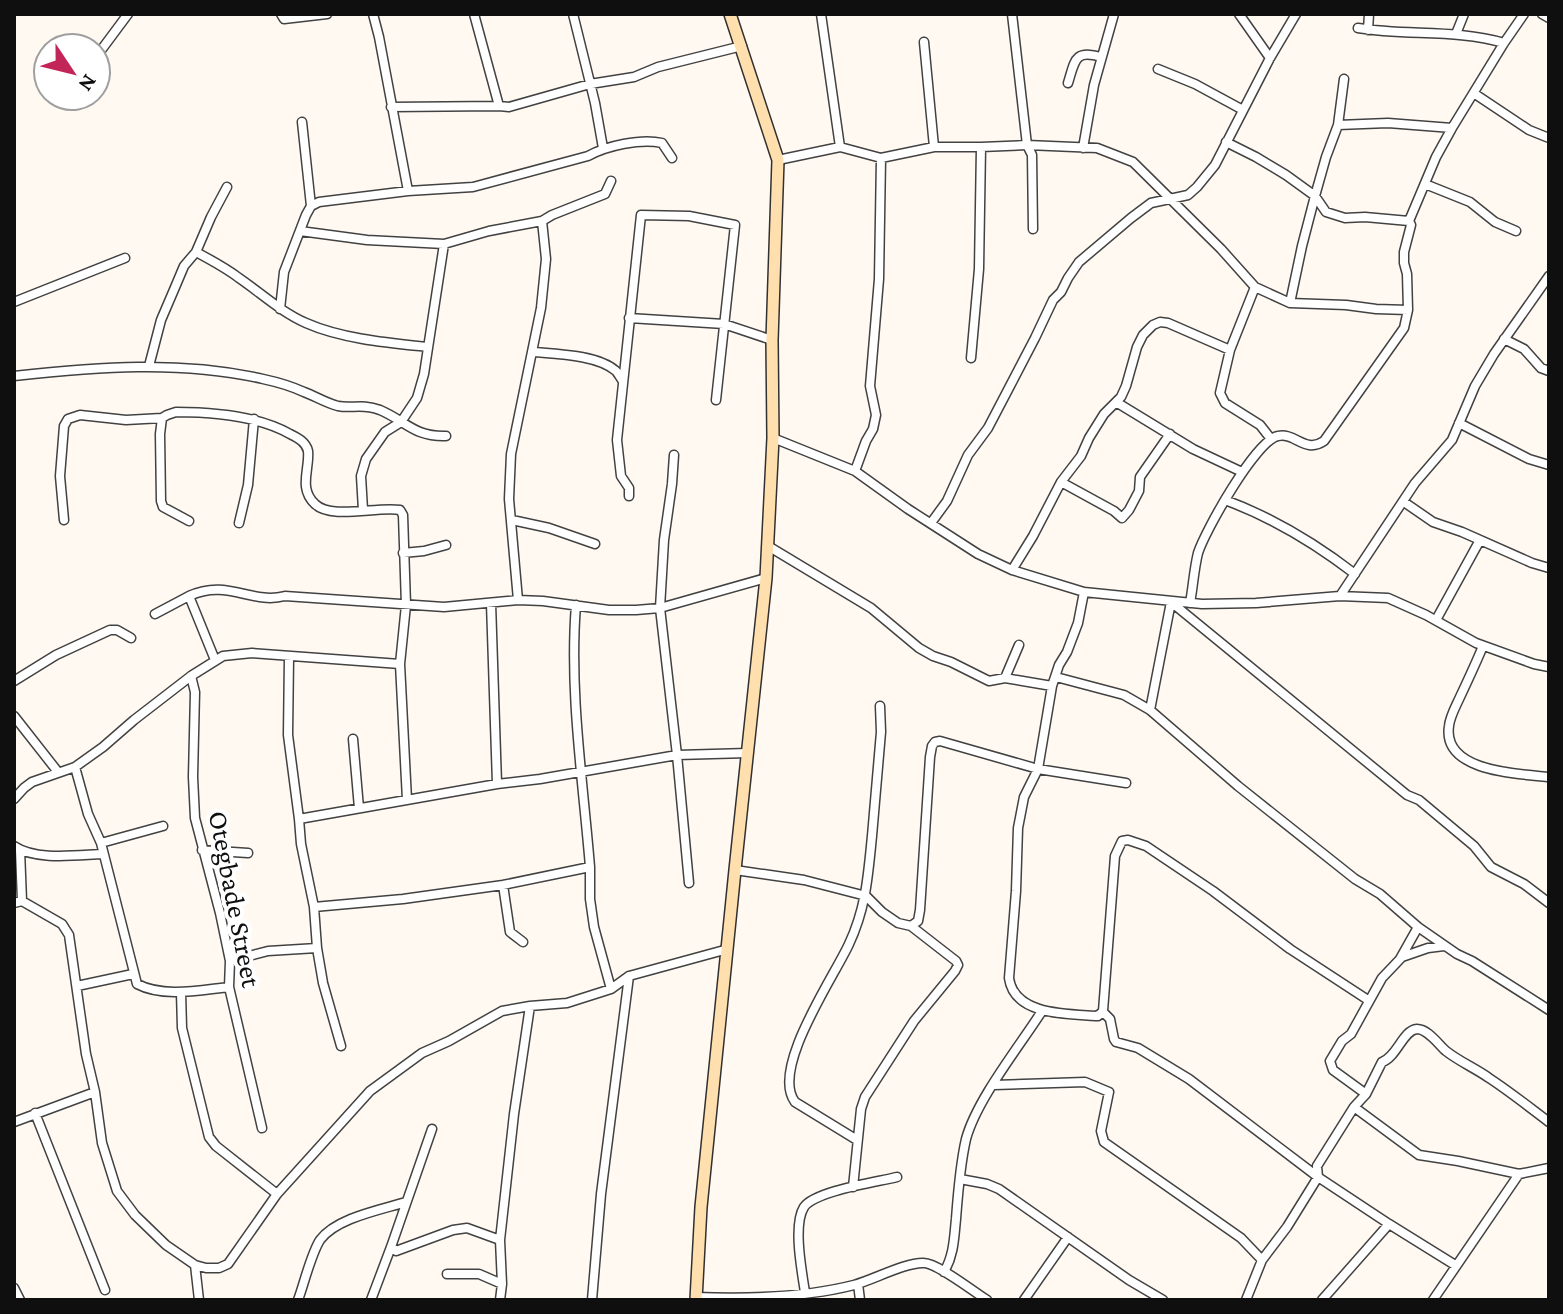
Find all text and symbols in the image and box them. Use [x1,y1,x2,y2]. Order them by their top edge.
north arrow [32,32,112,112]
text: N [73,70,103,96]
street label: Otegbade Street [203,808,267,990]

